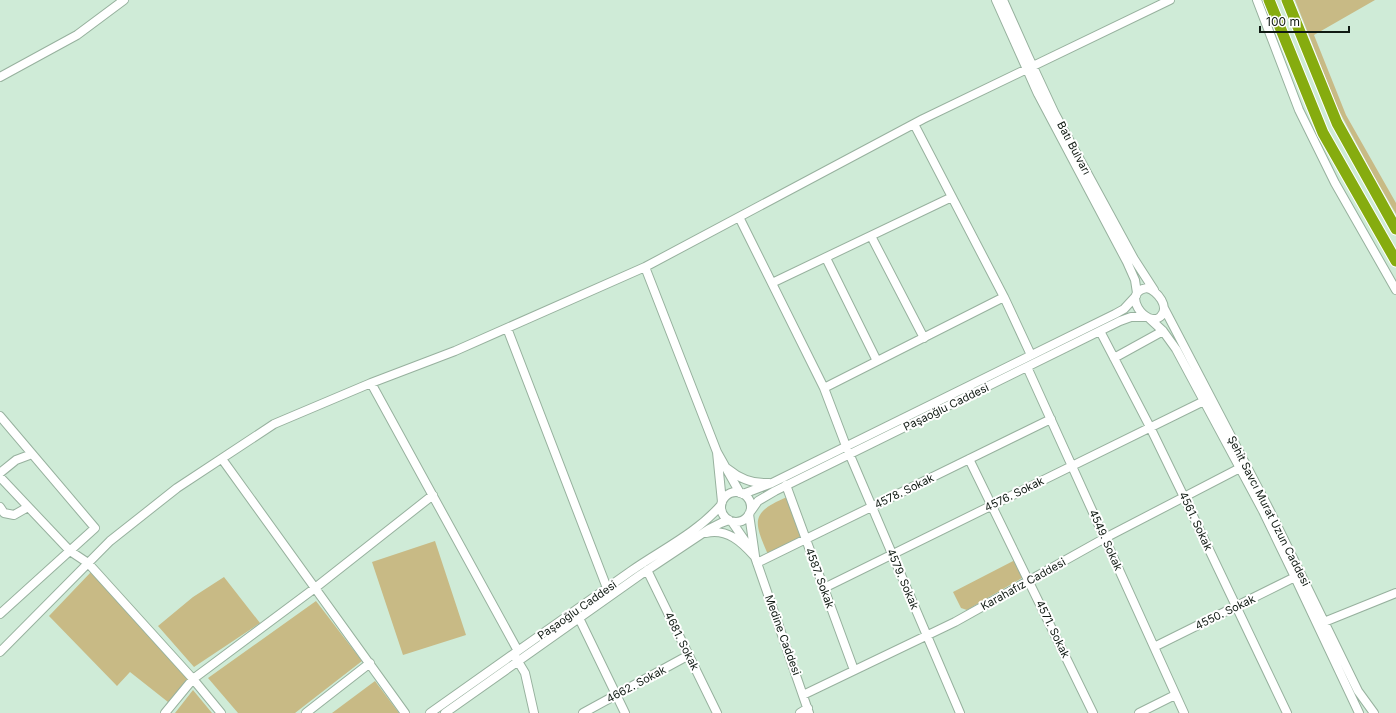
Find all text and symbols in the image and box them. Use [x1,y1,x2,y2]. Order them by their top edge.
scale bar [1260,8,1349,34]
text: 100 m [1266,14,1300,29]
street label: Batı Bulvarı [1054,119,1094,177]
street label: Paşaoğlu Caddesi [901,380,991,434]
street label: Şehit Savcı Murat Uzun Caddesi [1225,434,1313,588]
street label: 4578. Sokak [872,471,936,511]
street label: 4576. Sokak [982,474,1046,514]
street label: 4561. Sokak [1176,489,1216,553]
street label: 4549. Sokak [1086,507,1126,573]
street label: 4587. Sokak [803,546,837,610]
street label: 4579. Sokak [884,547,922,611]
street label: Karahafız Caddesi [978,555,1068,613]
street label: Paşaoğlu Caddesi [535,577,619,643]
street label: 4550. Sokak [1193,591,1257,633]
street label: Medine Caddesi [762,593,804,677]
street label: 4571. Sokak [1033,598,1073,660]
street label: 4681. Sokak [662,609,702,673]
street label: 4662. Sokak [604,662,668,706]

